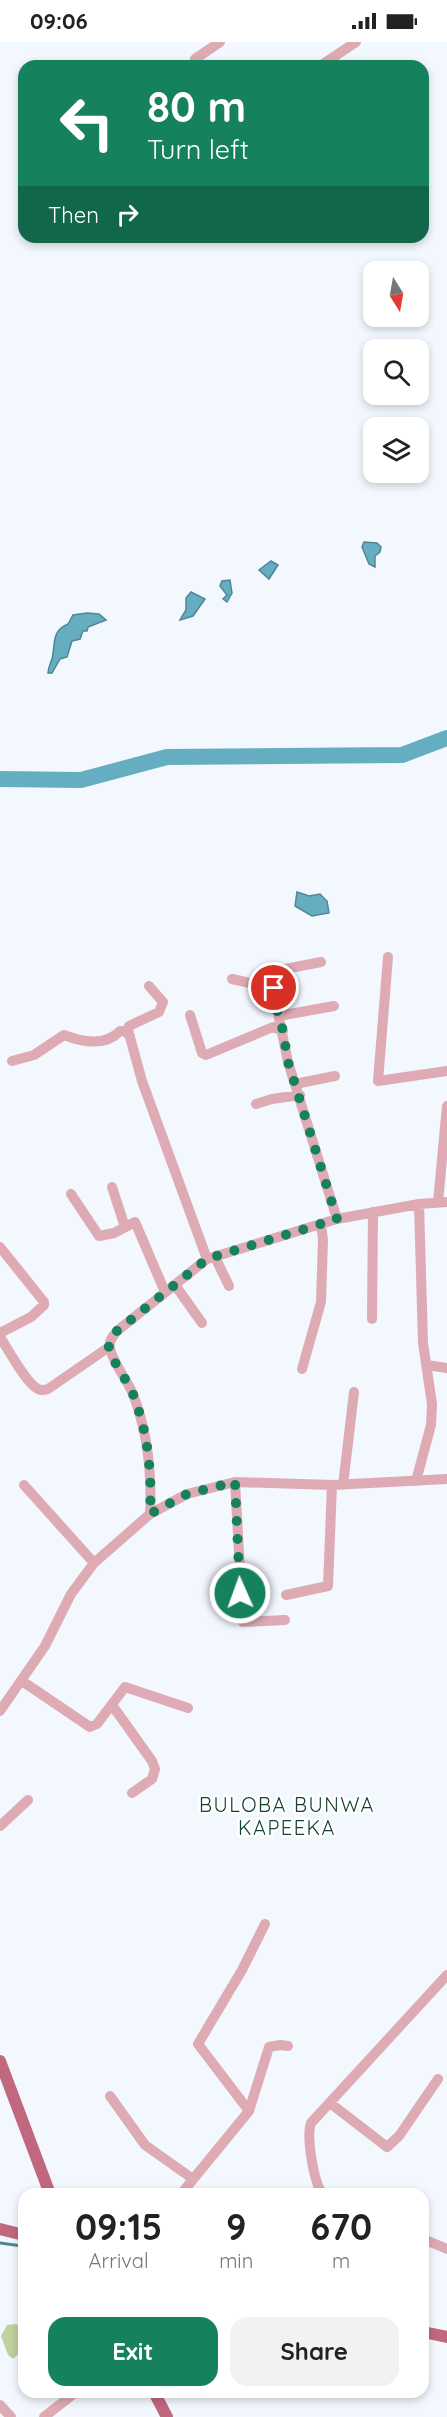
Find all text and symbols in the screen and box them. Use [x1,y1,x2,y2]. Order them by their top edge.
text: 09:06 [30,7,88,35]
text: 80 m [147,80,246,133]
icon: left [48,84,126,162]
text: Turn left [147,132,249,166]
icon: right [111,198,144,231]
text: Then [48,201,99,229]
north arrow [363,261,429,327]
map controls [363,261,429,483]
button: search [363,339,429,405]
button: layers [363,417,429,483]
pin [248,962,299,1013]
icon: arrive [257,971,290,1004]
position arrow [208,1561,272,1625]
district label: BULOBA BUNWA KAPEEKA [199,1792,375,1840]
text: 09:15 [75,2204,162,2249]
text: 9 [226,2204,246,2249]
text: 670 [310,2204,372,2249]
text: Arrival [89,2248,149,2273]
text: min [219,2248,253,2273]
text: m [332,2248,350,2273]
button: Exit [48,2317,218,2386]
button: Share [230,2317,399,2386]

